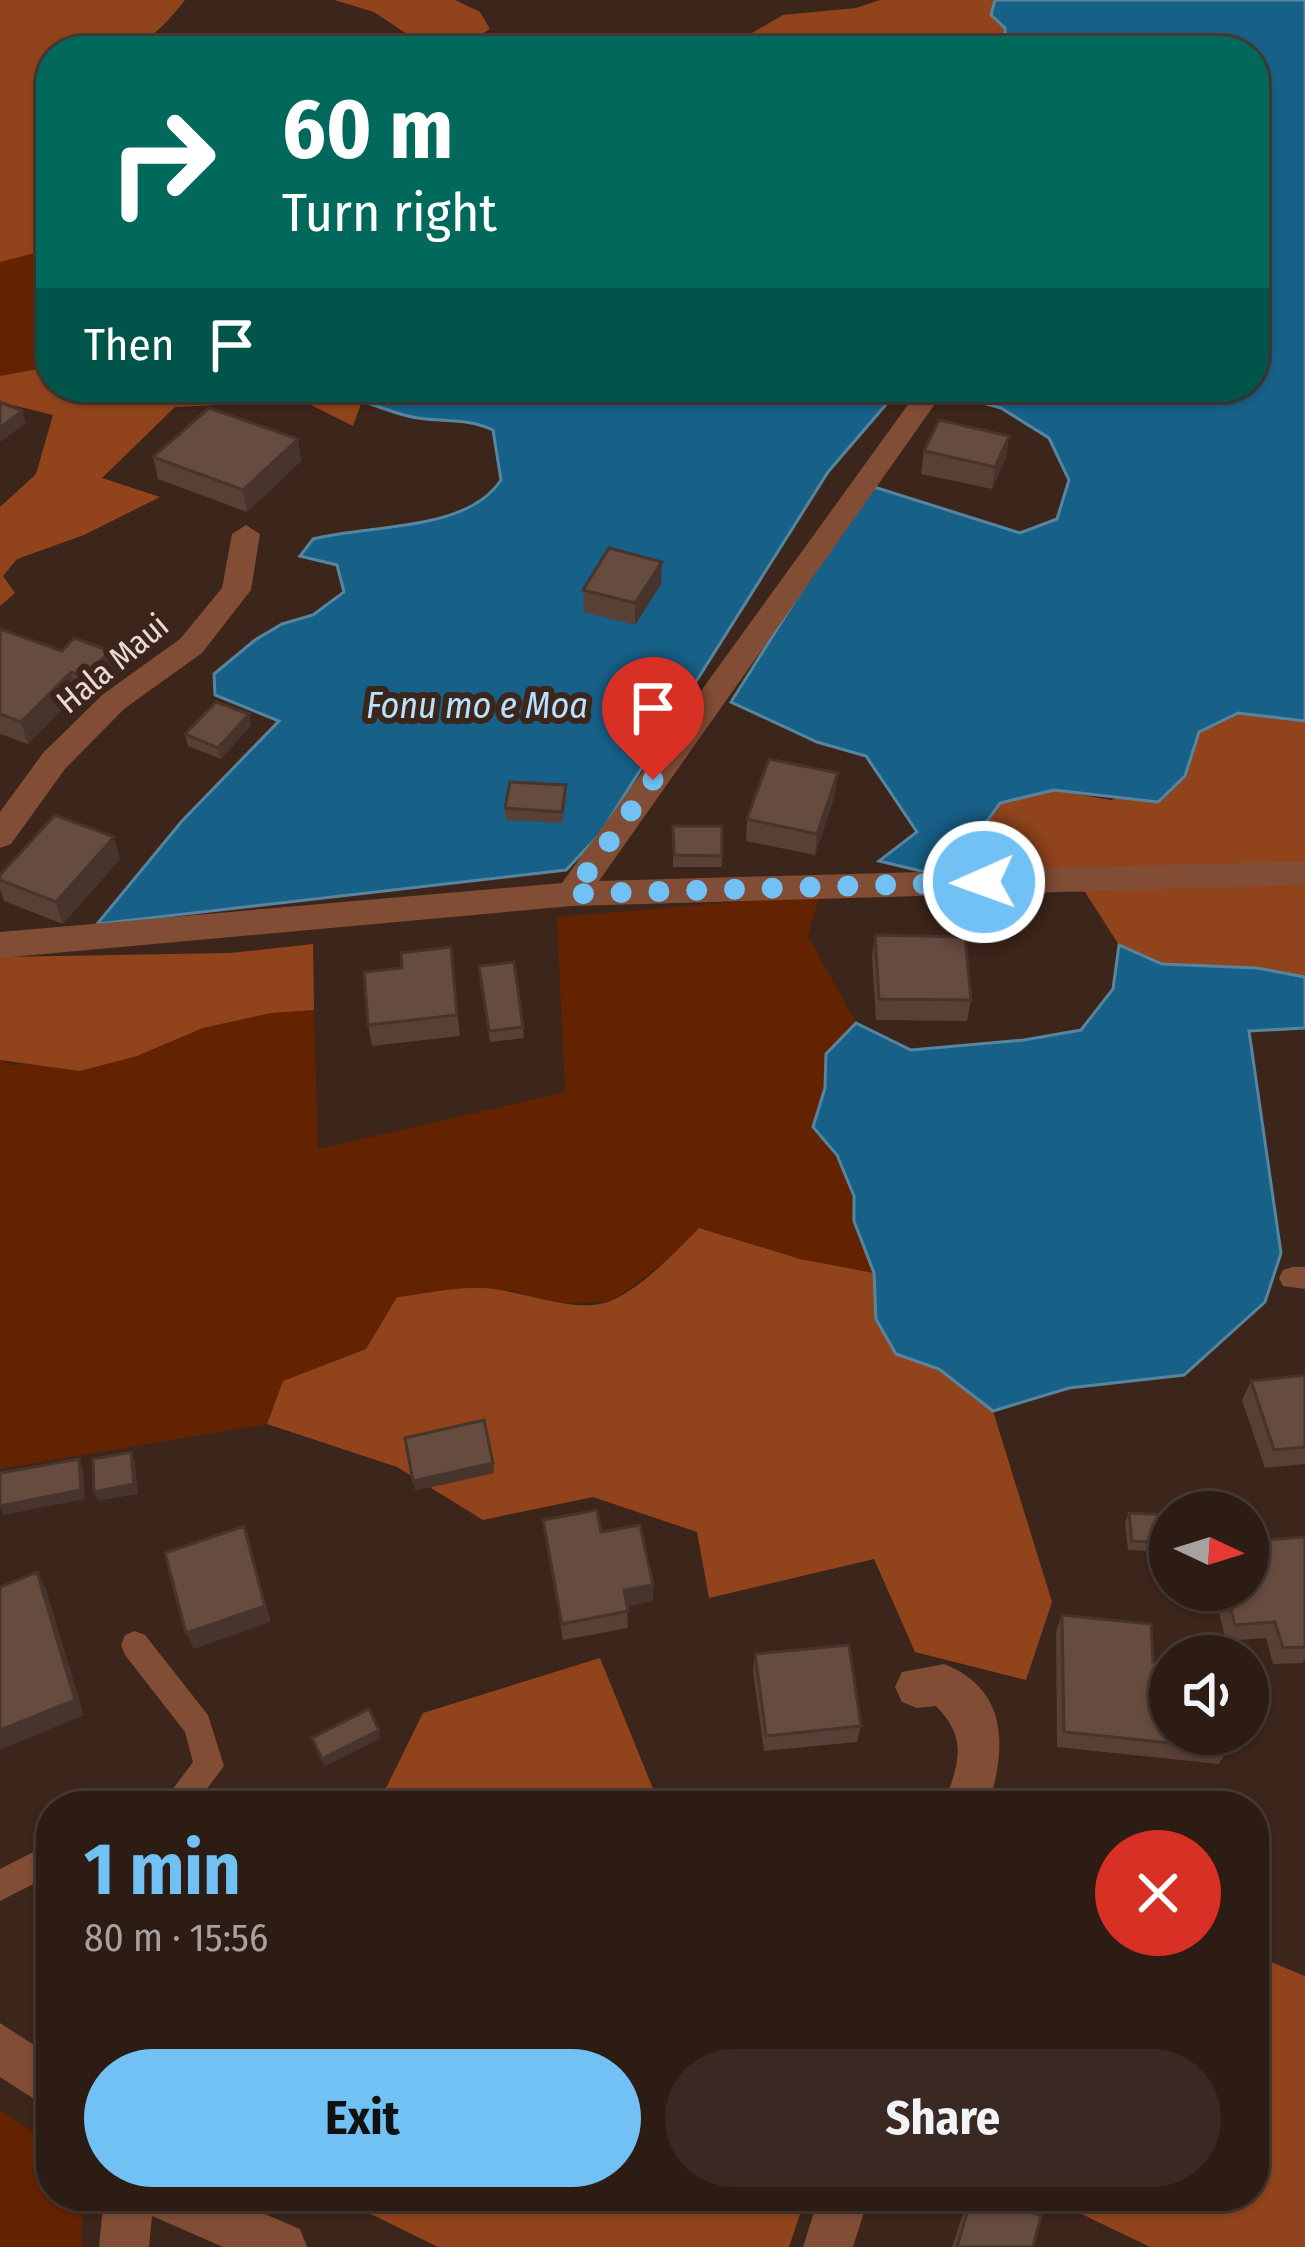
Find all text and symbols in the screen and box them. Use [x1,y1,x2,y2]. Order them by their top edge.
text: 60 m [282,79,453,180]
icon: right [84,84,240,240]
text: Turn right [282,181,497,245]
icon: arrive [199,312,265,378]
text: Then [84,318,175,372]
street label: Hala Maui [49,606,177,722]
pin [602,657,704,780]
icon: arrive [620,675,686,741]
water label: Fonu mo e Moa [366,684,588,728]
position arrow [921,819,1047,945]
north arrow [1149,1491,1269,1611]
map controls [1149,1491,1269,1755]
button: sound [1149,1635,1269,1755]
text: 1 min [84,1827,241,1913]
button: close [1095,1830,1221,1956]
text: 80 m · 15:56 [84,1915,268,1961]
button: Exit [84,2049,641,2187]
button: Share [665,2049,1221,2187]

